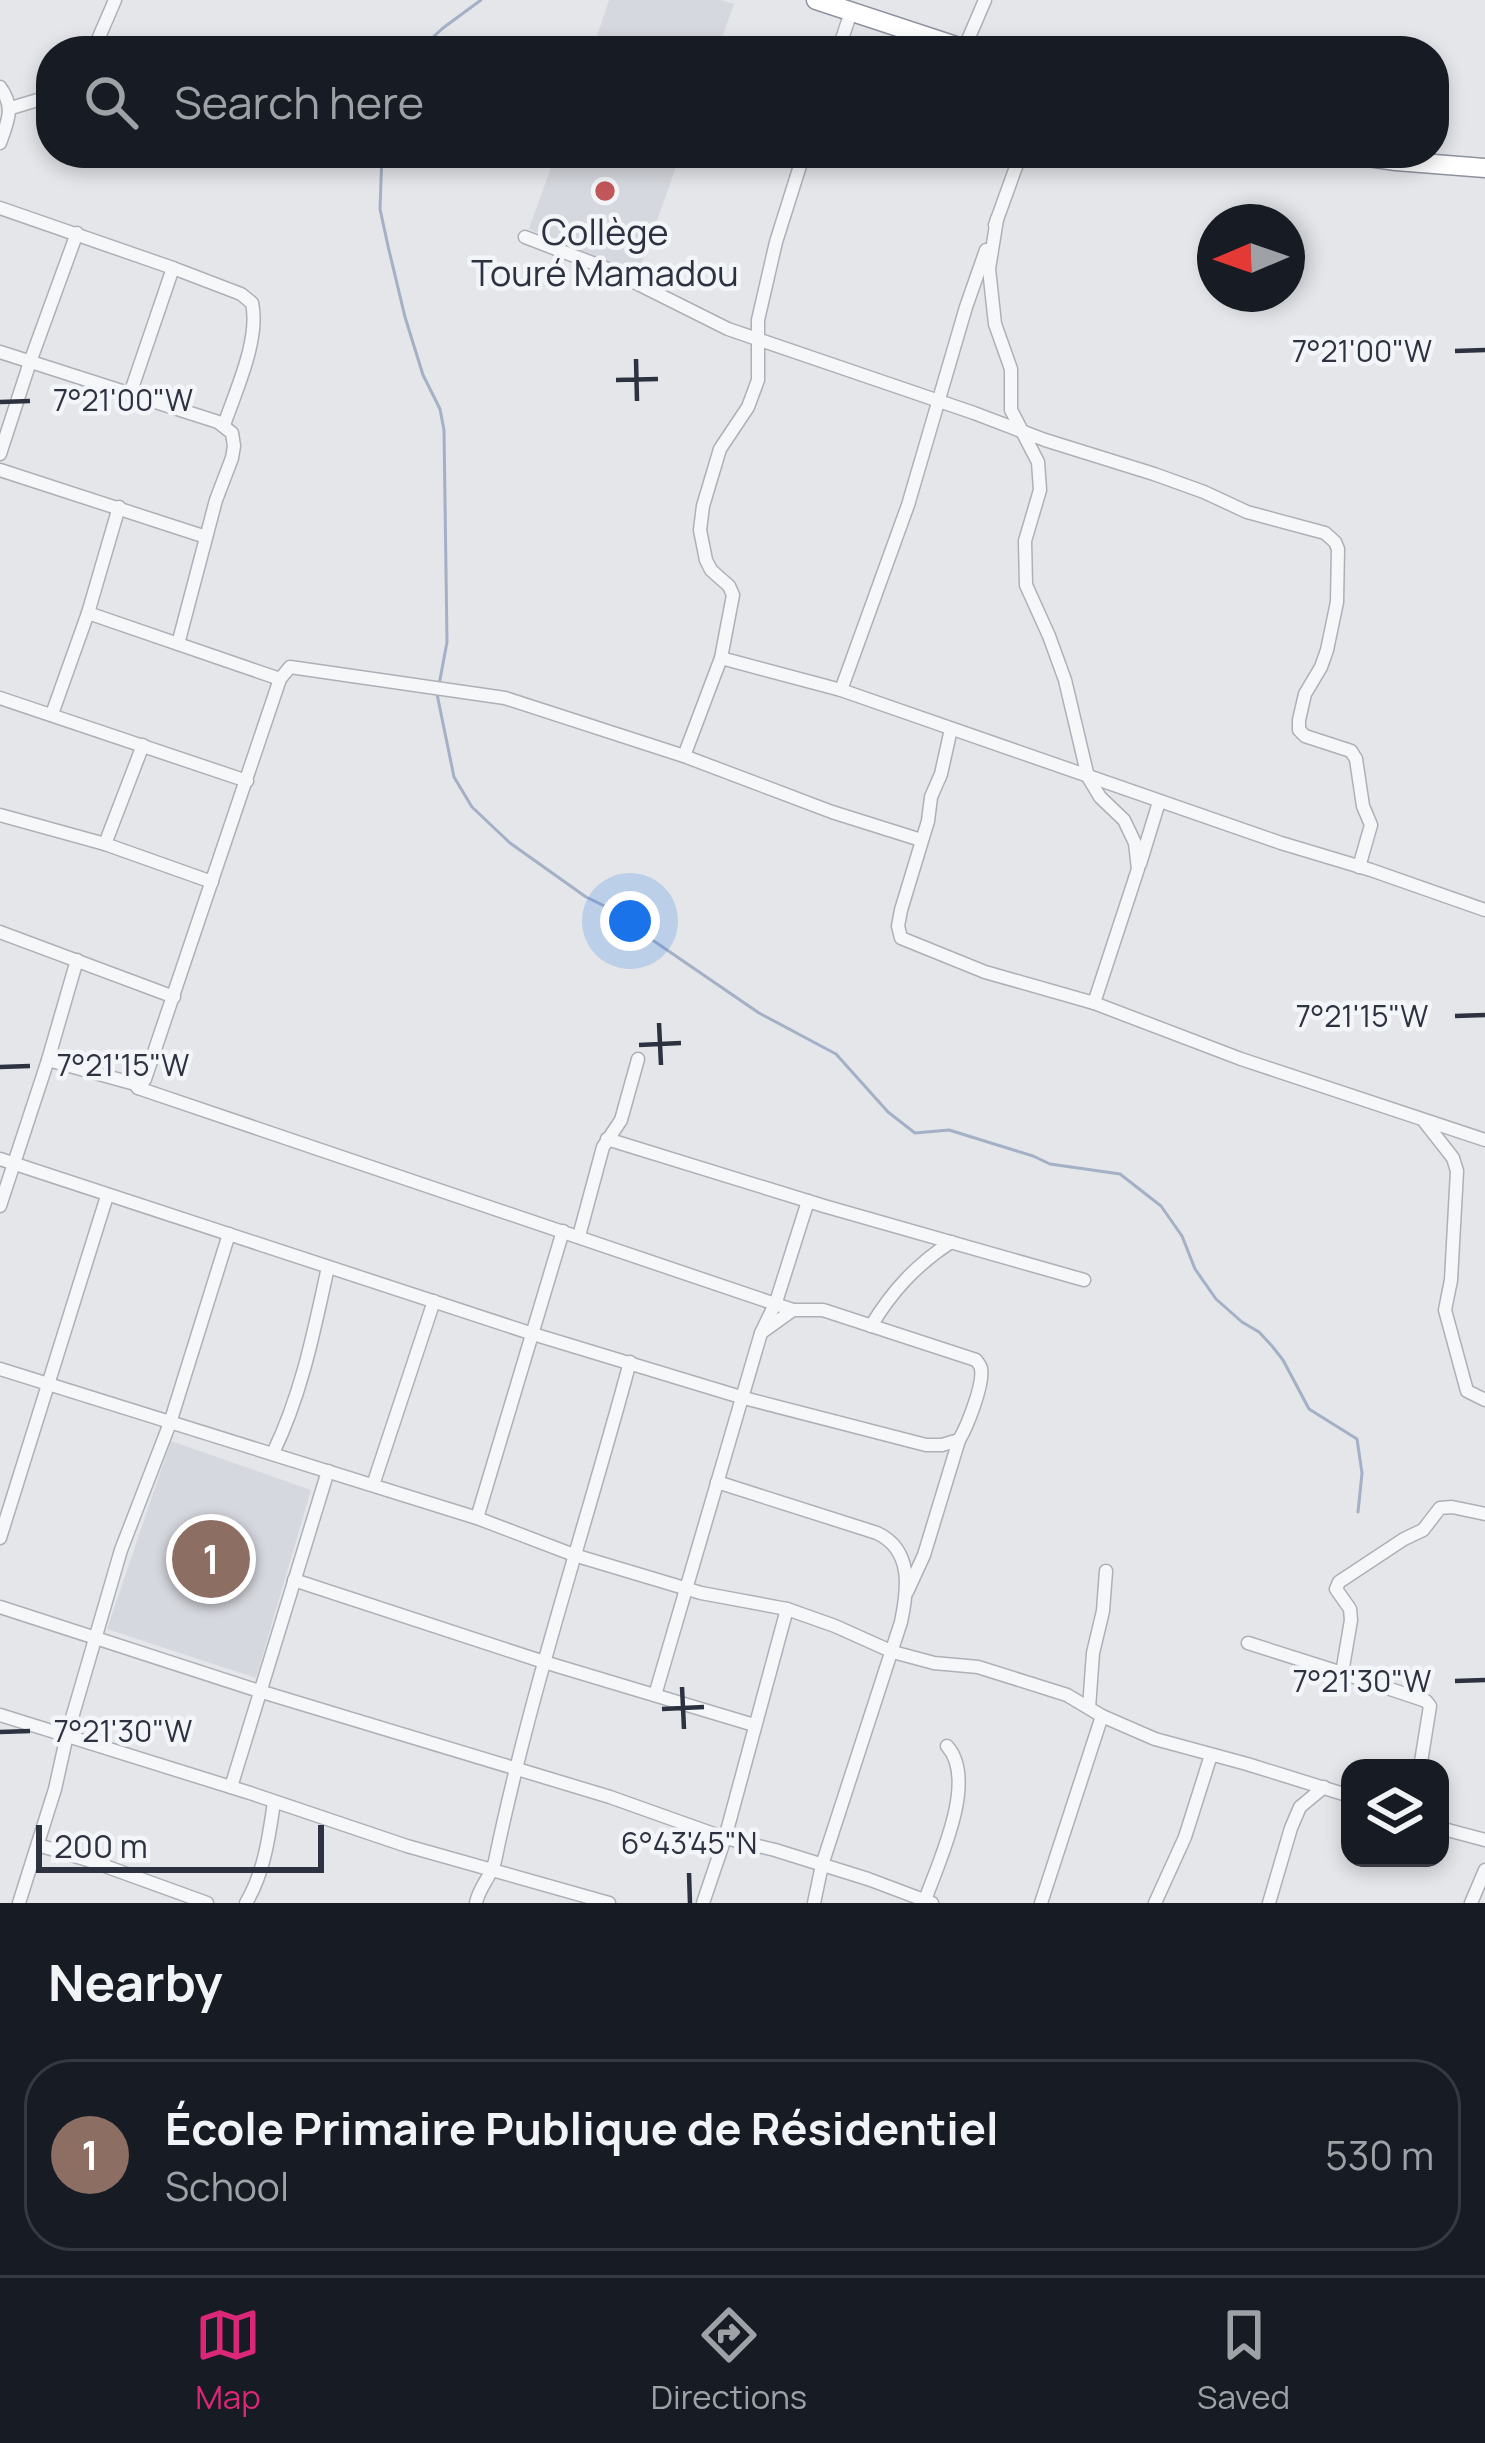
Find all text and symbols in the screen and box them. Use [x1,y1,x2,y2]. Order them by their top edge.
search box [36,36,1449,168]
icon: search [78,69,144,135]
text: Search here [174,71,424,133]
marker: Collège Touré Mamadou [592,178,618,204]
north arrow [1197,204,1305,312]
place label: Collège Touré Mamadou [471,207,739,297]
text: 7°21'00"W [1292,330,1432,371]
text: 7°21'00"W [53,379,193,420]
your location [600,891,660,951]
text: 7°21'15"W [1296,995,1428,1036]
text: 7°21'15"W [57,1044,189,1085]
pin: 1 [172,1514,250,1604]
text: 7°21'30"W [1293,1660,1431,1701]
text: 7°21'30"W [54,1710,192,1751]
map controls [1341,1759,1449,1867]
button: layers [1341,1759,1449,1867]
scale bar [36,1819,324,1872]
text: 6°43'45"N [621,1822,757,1863]
text: 200 m [54,1823,148,1868]
text: Nearby [48,1947,223,2016]
text: École Primaire Publique de Résidentiel [165,2097,999,2159]
text: 1 [81,2128,99,2182]
text: 530 m [1325,2128,1434,2182]
text: School [165,2159,289,2213]
tab: Map [195,2302,261,2419]
tab: Directions [651,2302,807,2419]
tab: Saved [1197,2302,1290,2419]

